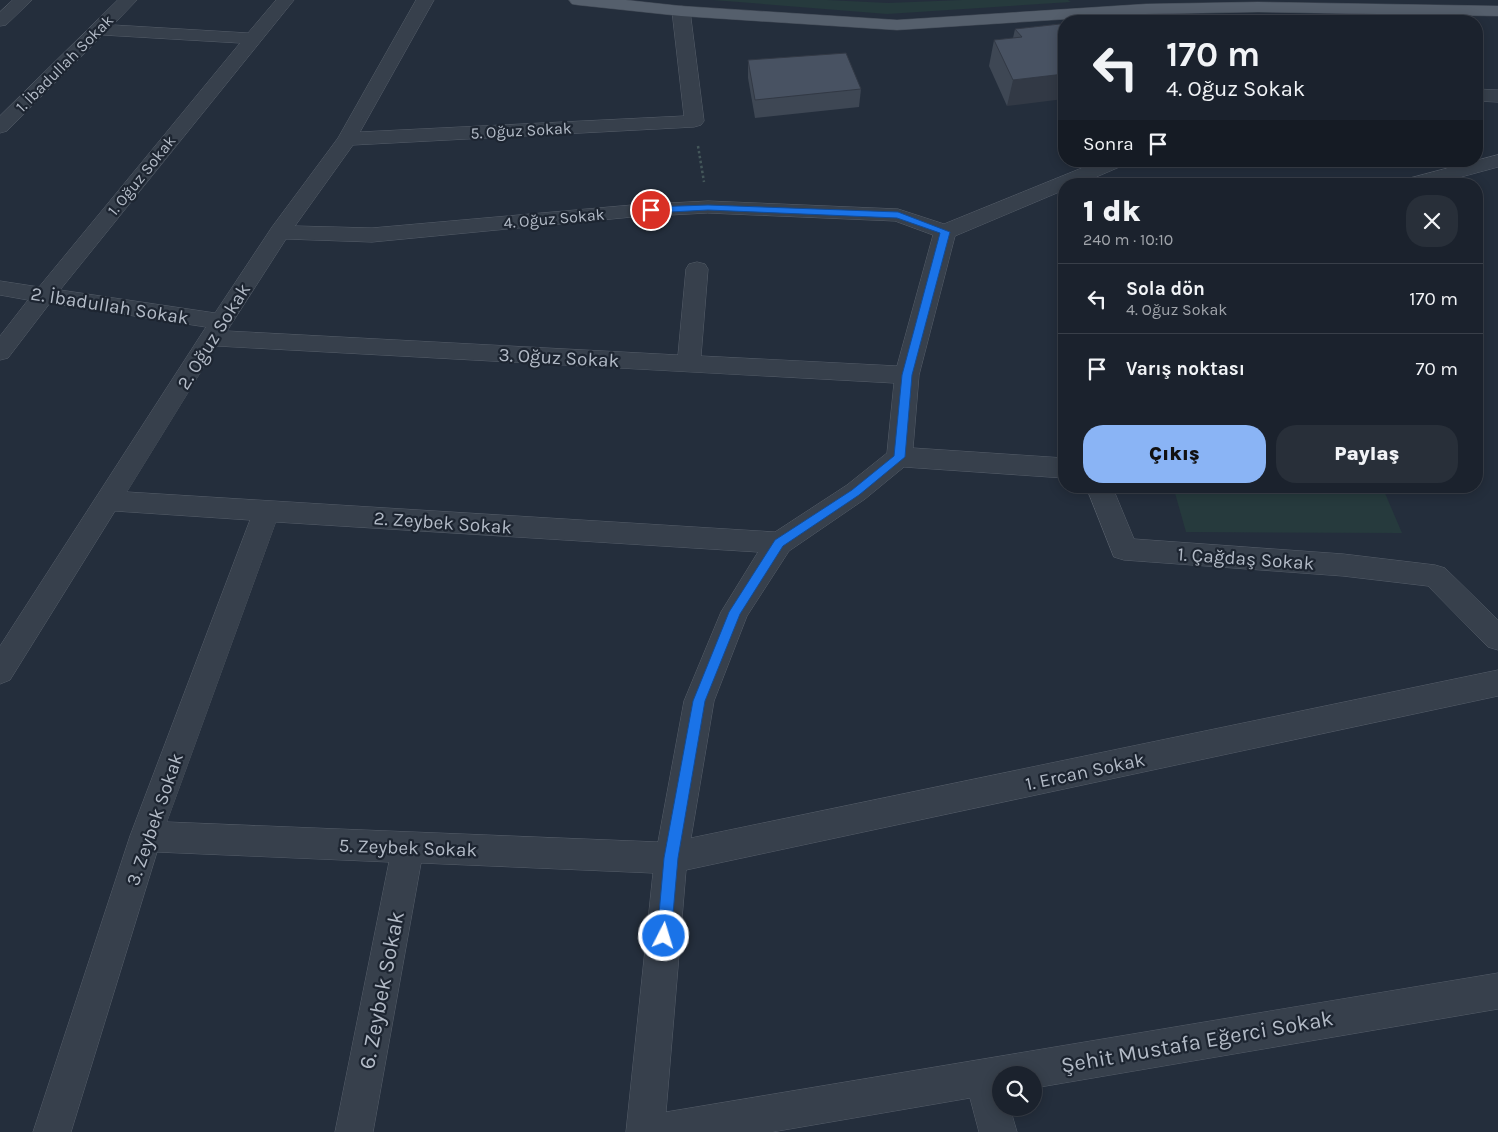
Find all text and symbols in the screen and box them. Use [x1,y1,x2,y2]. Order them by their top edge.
street label: 1. İbadullah Sokak [12,11,117,116]
text: 170 m [1166,34,1260,75]
icon: left [1083,35,1148,100]
text: 4. Oğuz Sokak [1166,76,1305,102]
street label: 5. Oğuz Sokak [470,118,572,143]
icon: arrive [1144,130,1172,158]
street label: 1. Oğuz Sokak [103,131,179,219]
text: Sonra [1083,133,1134,155]
pin [630,189,672,231]
text: 1 dk [1083,193,1140,229]
button: close [1406,195,1458,247]
icon: arrive [637,196,665,224]
street label: 4. Oğuz Sokak [503,205,605,232]
text: 240 m · 10:10 [1083,230,1173,249]
text: Sola dön [1126,278,1205,300]
street label: 2. Oğuz Sokak [173,279,255,394]
street label: 2. İbadullah Sokak [29,283,191,329]
icon: left [1083,285,1111,313]
text: 170 m [1409,288,1458,310]
text: 4. Oğuz Sokak [1126,300,1227,319]
street label: 3. Oğuz Sokak [498,344,620,372]
icon: arrive [1083,355,1111,383]
text: Varış noktası [1126,358,1245,380]
text: 70 m [1416,358,1458,380]
button: Çıkış [1083,425,1266,483]
button: Paylaş [1276,425,1458,483]
street label: 2. Zeybek Sokak [373,507,513,539]
street label: 1. Çağdaş Sokak [1177,543,1315,575]
street label: 1. Ercan Sokak [1023,749,1147,795]
street label: 3. Zeybek Sokak [122,750,188,889]
street label: 5. Zeybek Sokak [338,835,478,861]
street label: 6. Zeybek Sokak [354,909,410,1071]
position arrow [637,909,689,961]
street label: Şehit Mustafa Eğerci Sokak [1059,1005,1335,1079]
map controls [992,1066,1042,1116]
button: search [992,1066,1042,1116]

